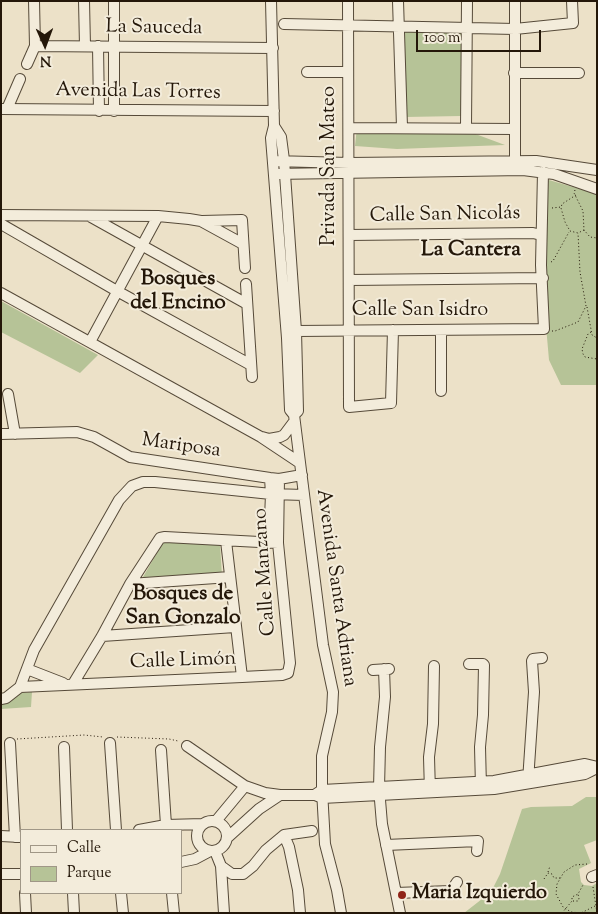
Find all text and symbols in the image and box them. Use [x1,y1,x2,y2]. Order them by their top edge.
street label: La Sauceda [105,16,203,42]
north arrow [20,20,70,70]
scale bar [418,20,543,52]
text: 100 m [424,28,460,49]
text: N [40,50,51,70]
street label: Avenida Las Torres [55,80,221,106]
street label: Privada San Mateo [319,86,343,246]
street label: Calle San Nicolás [369,203,521,229]
district label: La Cantera [421,238,521,264]
district label: Bosques del Encino [130,267,226,317]
street label: Calle San Isidro [352,300,488,324]
street label: Mariposa [140,430,222,464]
street label: Avenida Santa Adriana [309,488,361,688]
street label: Calle Manzano [250,507,282,637]
district label: Bosques de San Gonzalo [126,582,240,632]
street label: Calle Limón [129,648,237,676]
legend [20,829,182,894]
text: Calle [67,838,101,859]
text: Parque [67,863,111,884]
place label: Maria Izquierdo [412,883,547,907]
marker: Maria Izquierdo [396,889,408,901]

